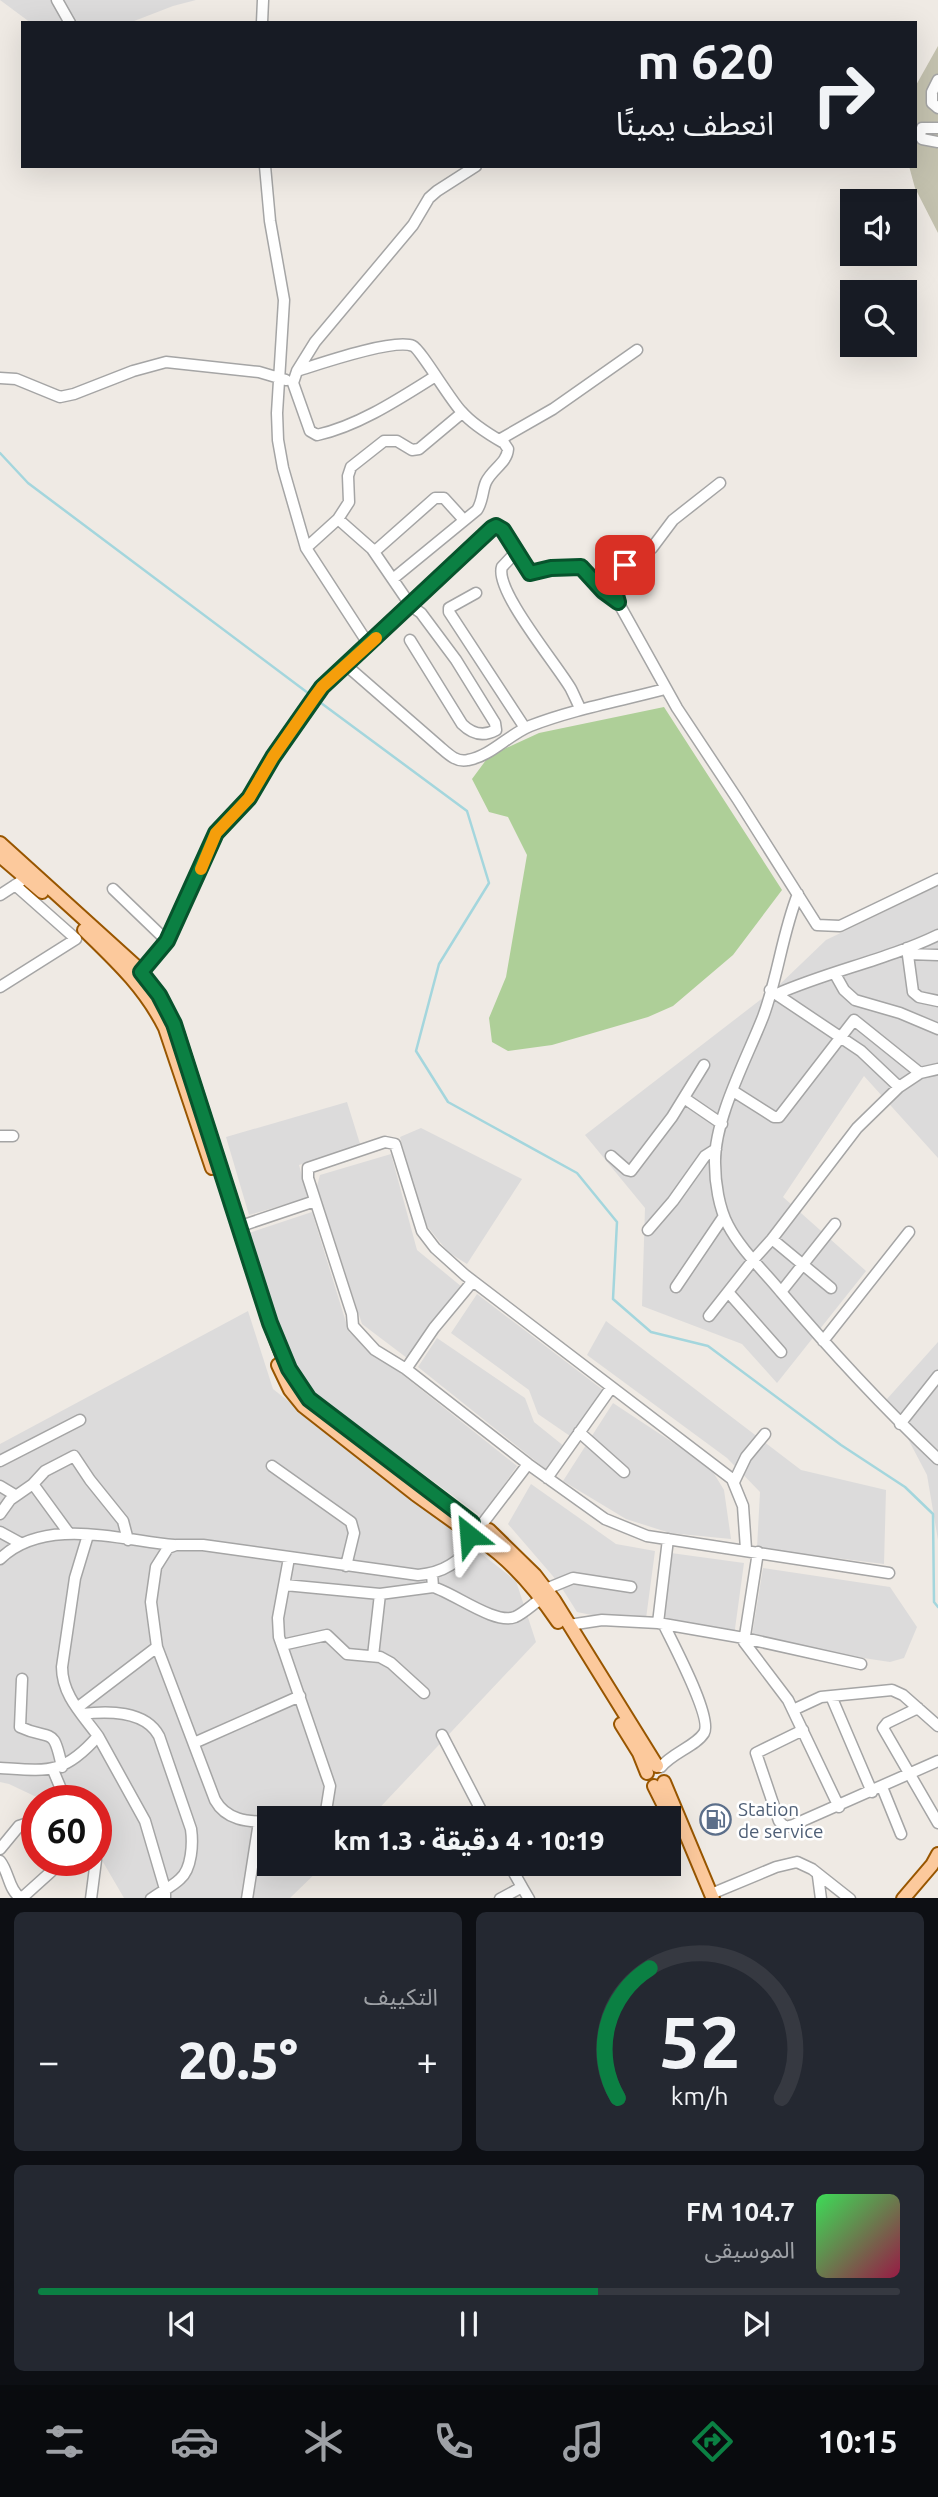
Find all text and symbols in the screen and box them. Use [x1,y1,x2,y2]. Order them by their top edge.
text: 620 m [637,33,774,88]
icon: right [798,49,889,140]
text: انعطف يمينًا [616,105,774,141]
map controls [840,189,917,357]
button: sound [840,189,917,266]
button: search [840,280,917,357]
pin [595,535,655,595]
icon: arrive [606,546,644,584]
position arrow [432,1498,506,1572]
speed limit sign: 60 [21,1785,112,1876]
place label: Station de service [738,1798,823,1842]
fuel station icon: Station de service [698,1803,732,1837]
text: 10:19 · 4 دقيقة · 1.3 km [333,1826,605,1855]
text: التكييف [364,1984,438,2009]
text: 52 [659,2000,741,2082]
text: 20.5° [178,2031,298,2089]
text: − [38,2040,59,2082]
text: + [417,2040,438,2082]
text: km/h [671,2081,729,2109]
text: 104.7 FM [686,2197,795,2226]
text: الموسيقى [704,2237,795,2262]
icon: previous [163,2305,201,2343]
icon: pause [450,2305,488,2343]
icon: next [737,2305,775,2343]
icon: filters [40,2417,89,2466]
icon: car [170,2417,219,2466]
icon: climate [299,2417,348,2466]
icon: phone [429,2417,478,2466]
icon: music [559,2417,608,2466]
icon: directions [688,2417,737,2466]
text: 10:15 [818,2423,898,2459]

